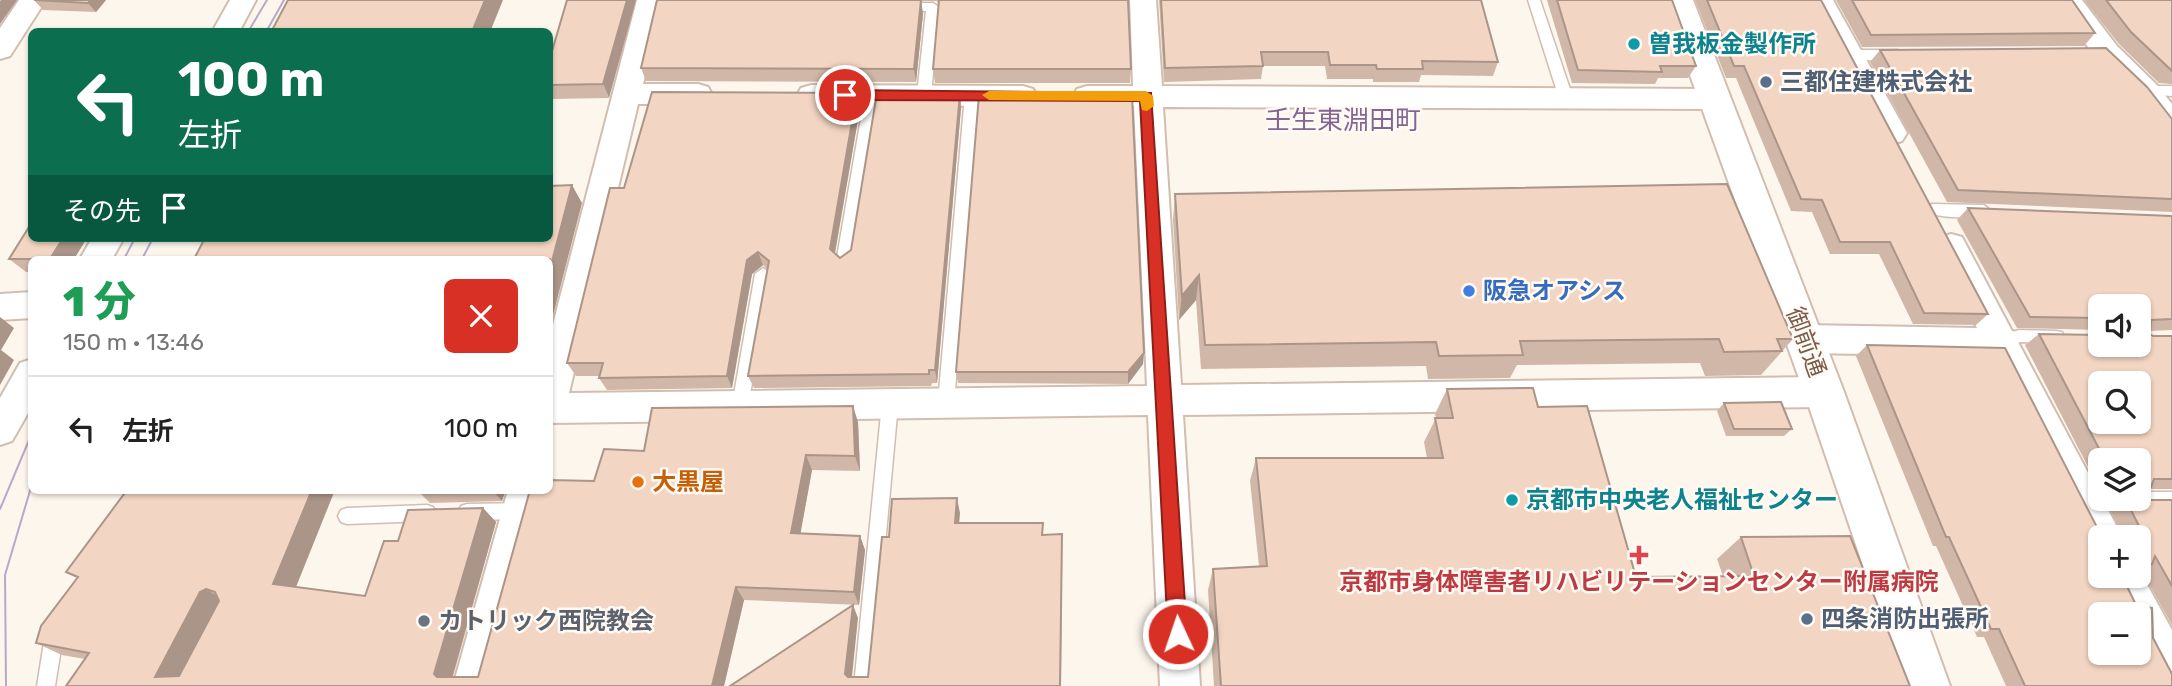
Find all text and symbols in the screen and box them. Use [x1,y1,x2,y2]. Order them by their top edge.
place label: 曽我板金製作所 [1648,30,1816,58]
marker: 曽我板金製作所 [1626,36,1642,52]
text: 100 m [178,50,324,108]
icon: left [63,56,154,147]
pin [815,65,875,125]
place label: 三都住建株式会社 [1780,68,1972,96]
marker: 三都住建株式会社 [1758,74,1774,90]
icon: arrive [826,76,864,114]
district label: 壬生東淵田町 [1265,105,1421,136]
text: 左折 [178,116,242,154]
icon: arrive [155,189,193,227]
text: その先 [63,196,141,227]
text: 1 分 [63,277,136,327]
place label: 阪急オアシス [1483,277,1626,305]
button: close [444,279,518,353]
marker: 阪急オアシス [1461,283,1477,299]
map controls [2088,294,2151,665]
button: sound [2088,294,2151,357]
street label: 御前通 [1781,303,1831,381]
text: 150 m · 13:46 [63,328,204,356]
button: search [2088,371,2151,434]
icon: left [63,410,101,448]
text: 100 m [444,413,518,444]
text: 左折 [122,416,174,447]
button: layers [2088,448,2151,511]
place label: 大黒屋 [652,468,724,496]
marker: 大黒屋 [630,474,646,490]
place label: 京都市中央老人福祉センター [1526,486,1838,514]
marker: 京都市中央老人福祉センター [1504,492,1520,508]
button: + [2088,525,2151,588]
marker: 京都市身体障害者リハビリテーションセンター附属病院 [1629,545,1649,565]
place label: 京都市身体障害者リハビリテーションセンター附属病院 [1339,568,1939,596]
position arrow [1141,597,1215,671]
button: − [2088,602,2151,665]
place label: 四条消防出張所 [1821,605,1989,633]
place label: カトリック西院教会 [438,607,654,635]
marker: 四条消防出張所 [1799,611,1815,627]
marker: カトリック西院教会 [416,613,432,629]

